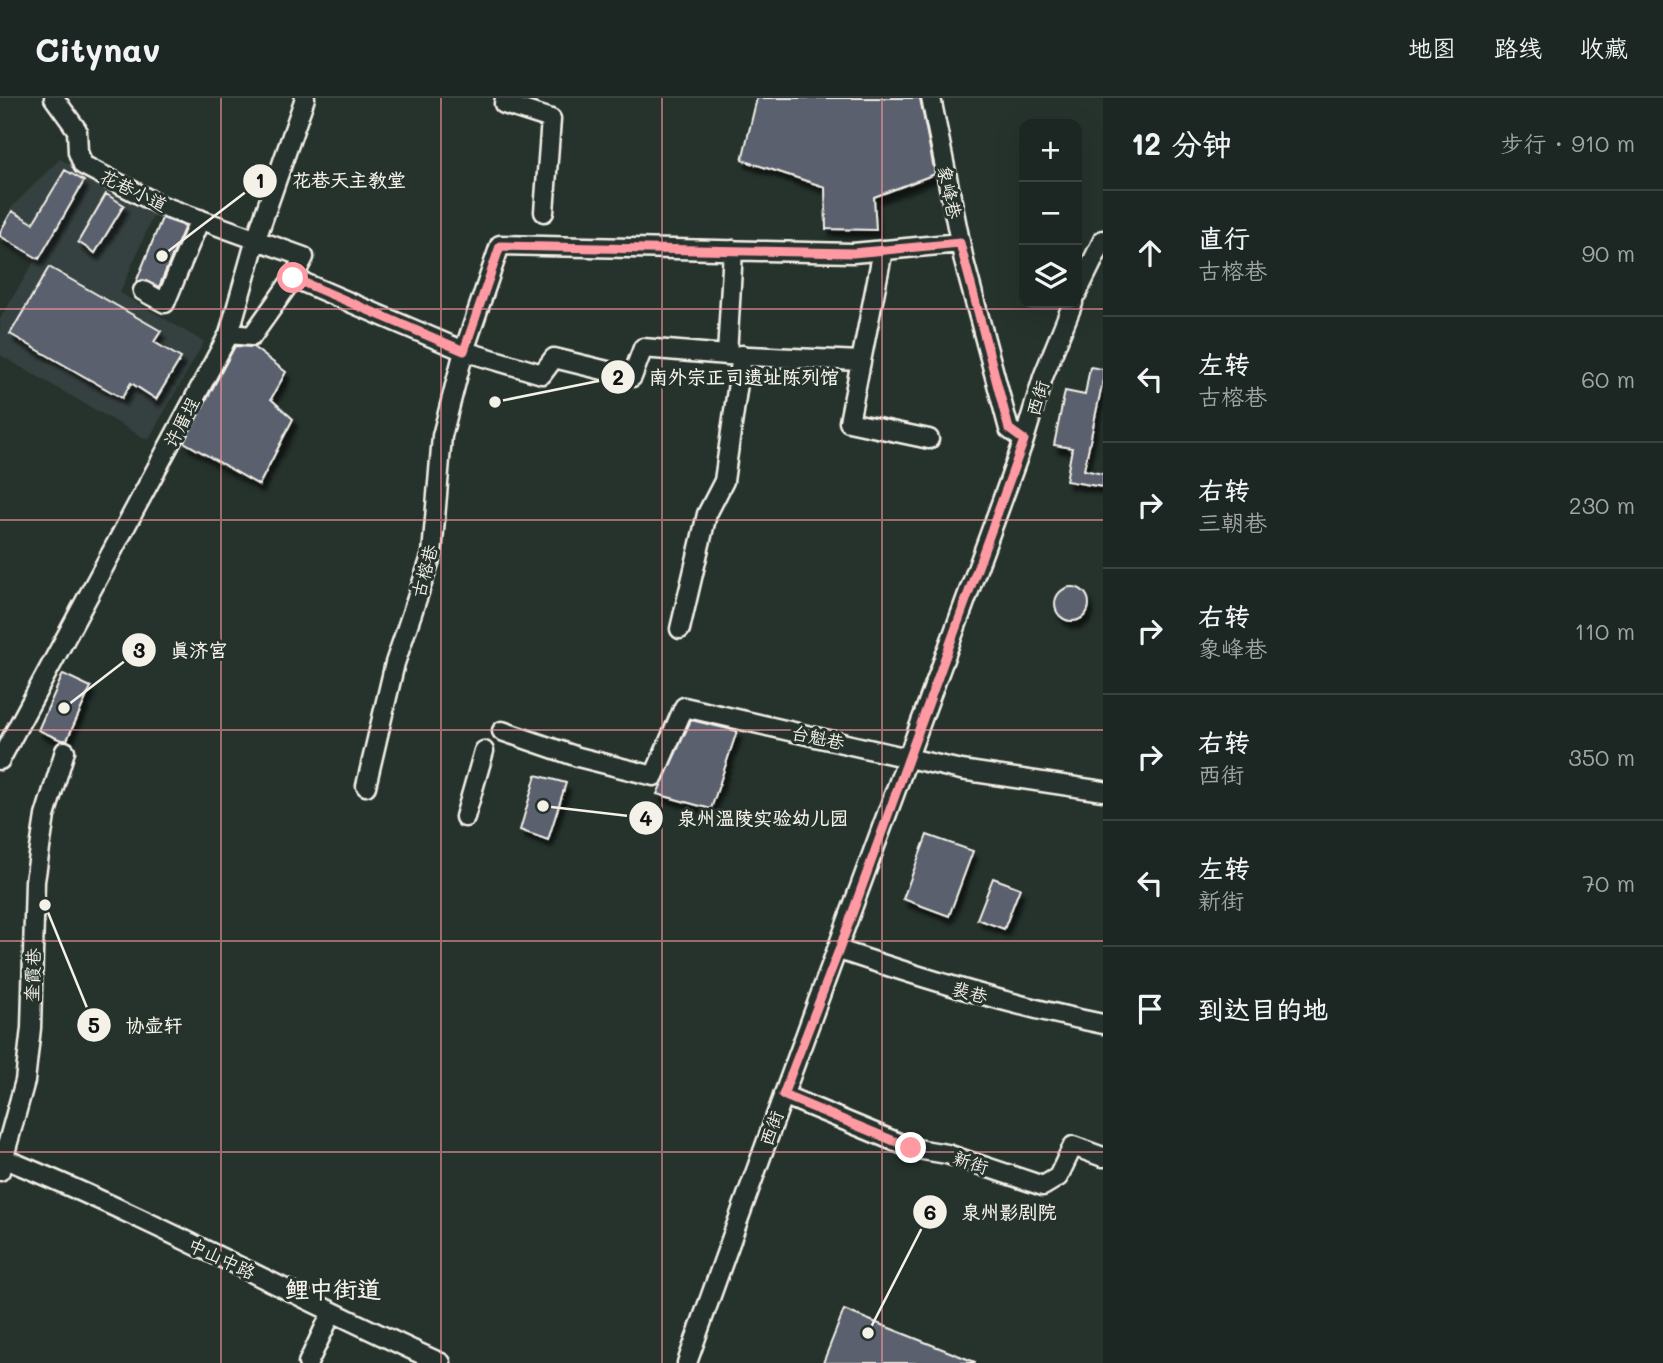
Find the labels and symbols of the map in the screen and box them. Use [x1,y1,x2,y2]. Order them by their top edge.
callout: 花巷天主教堂 [243,161,420,201]
street label: 花巷小道 [96,163,172,217]
street label: 象峰巷 [933,163,967,221]
text: 1 [255,166,265,193]
text: 花巷天主教堂 [292,167,406,192]
route start [277,262,308,293]
callout: 南外宗正司遗址陈列馆 [600,357,853,397]
text: 2 [612,363,624,390]
text: 南外宗正司遗址陈列馆 [649,364,839,389]
street label: 西街 [1020,377,1054,419]
street label: 许厝埕 [158,393,204,451]
street label: 古榕巷 [405,542,443,600]
callout: 真济宫 [121,630,241,670]
text: 3 [133,636,145,663]
text: 真济宫 [170,637,228,662]
street label: 台魁巷 [789,720,847,754]
callout: 泉州温陵实验幼儿园 [628,798,862,838]
text: 4 [639,804,653,831]
text: 泉州温陵实验幼儿园 [677,805,849,830]
street label: 奎霞巷 [19,948,45,1002]
street label: 裴巷 [950,976,990,1008]
callout: 协壶轩 [77,1005,197,1045]
text: 5 [88,1011,100,1038]
text: 协壶轩 [125,1012,183,1037]
street label: 西街 [754,1107,788,1149]
route end [895,1132,926,1163]
street label: 新街 [950,1145,992,1179]
callout: 泉州影剧院 [912,1192,1070,1232]
text: 6 [924,1198,936,1225]
text: 泉州影剧院 [961,1199,1057,1224]
street label: 中山中路 [184,1232,260,1284]
district label: 鲤中街道 [285,1273,381,1304]

